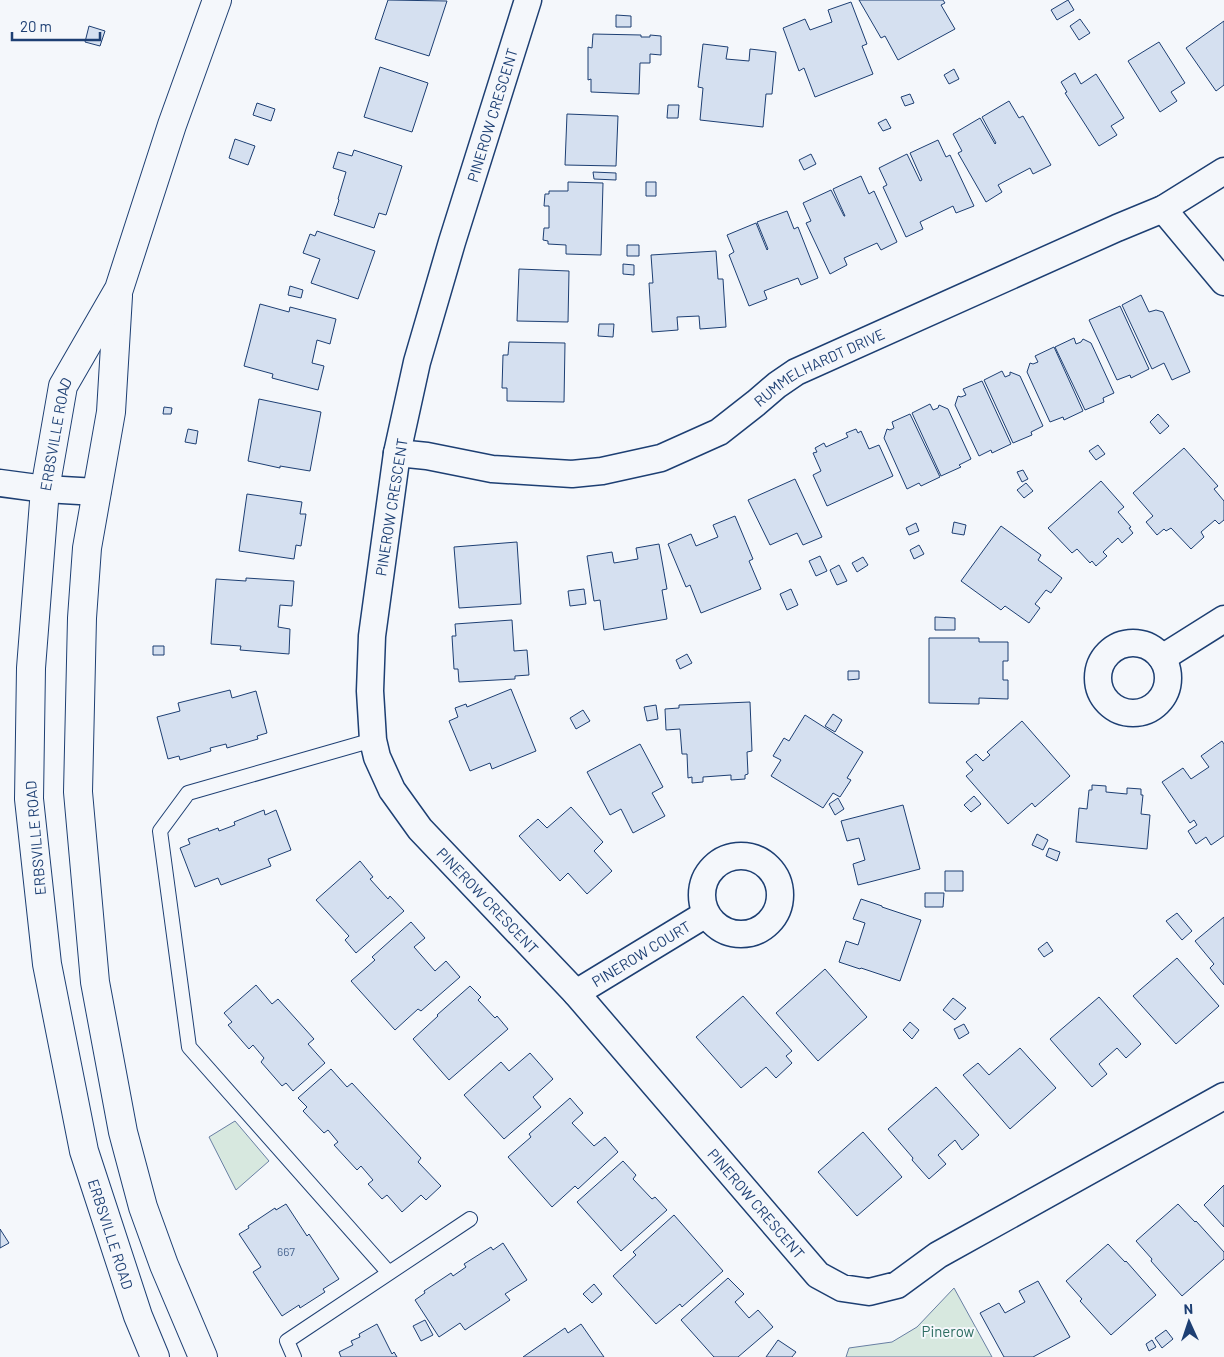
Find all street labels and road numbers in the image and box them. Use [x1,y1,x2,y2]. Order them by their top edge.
street label: PINEROW CRESCENT [463,46,521,184]
street label: RUMMELHARDT DRIVE [750,324,887,410]
street label: ERBSVILLE ROAD [36,374,75,492]
street label: PINEROW CRESCENT [371,437,411,577]
street label: ERBSVILLE ROAD [21,780,49,896]
street label: PINEROW CRESCENT [433,844,543,957]
street label: PINEROW COURT [588,917,694,990]
street label: PINEROW CRESCENT [704,1145,809,1262]
street label: ERBSVILLE ROAD [85,1177,137,1291]

